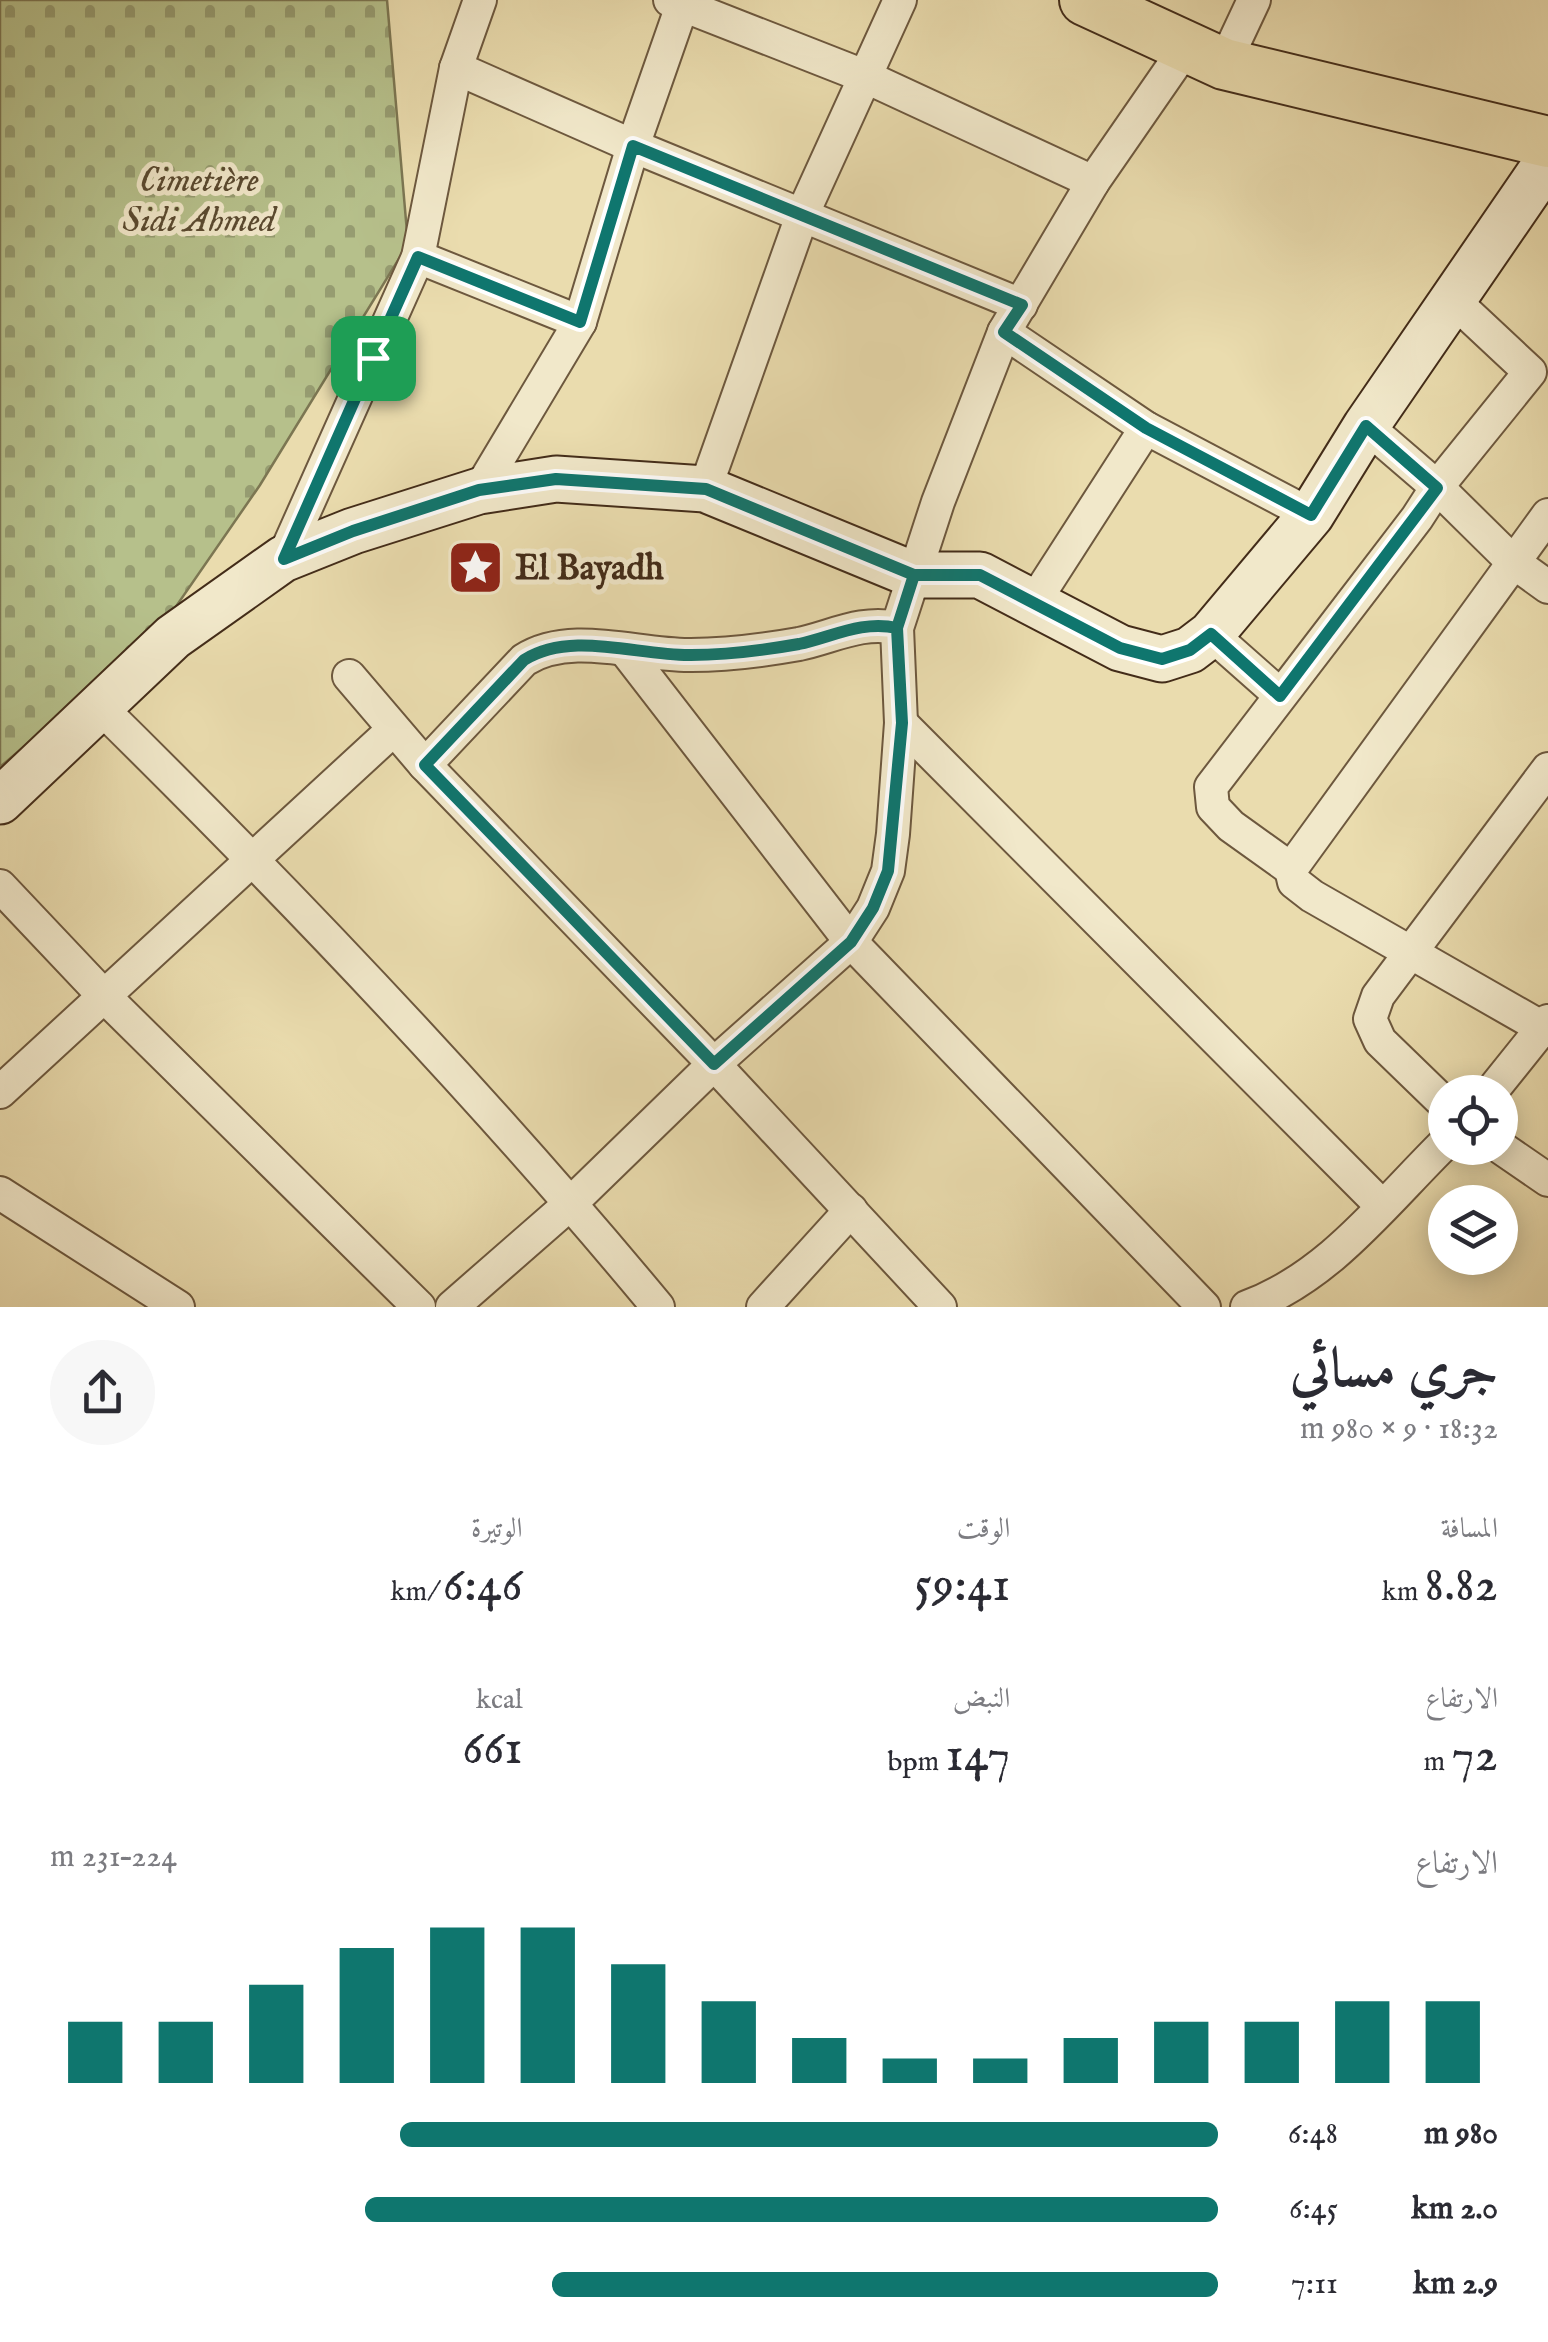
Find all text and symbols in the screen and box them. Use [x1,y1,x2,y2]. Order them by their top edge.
park label: Cimetière Sidi Ahmed [122,159,278,244]
pin [331,316,416,401]
icon: arrive [346,331,401,386]
place icon: El Bayadh [446,537,506,597]
place label: El Bayadh [515,547,664,592]
map controls [1428,1075,1518,1275]
button: locate [1428,1075,1518,1165]
button: layers [1428,1185,1518,1275]
text: جري مسائي [1290,1336,1498,1406]
button: share [50,1340,155,1445]
text: 18:32 · 9 × 980 m [1300,1409,1498,1450]
text: الوتيرة [471,1512,523,1547]
text: الوقت [957,1512,1010,1547]
text: المسافة [1441,1512,1498,1547]
text: 6:46 [443,1555,523,1618]
text: 59:41 [914,1555,1010,1618]
text: 8.82 [1425,1555,1498,1618]
text: /km [391,1575,443,1610]
text: km [1382,1575,1425,1610]
text: النبض [953,1682,1010,1717]
text: الارتفاع [1425,1682,1498,1717]
text: kcal [476,1683,523,1718]
text: 661 [462,1718,523,1781]
text: 147 [945,1725,1010,1788]
text: 72 [1451,1725,1498,1788]
text: bpm [888,1745,945,1780]
text: m [1423,1745,1451,1780]
text: 224–231 m [50,1837,177,1878]
text: الارتفاع [1415,1844,1498,1885]
text: 6:48 [1288,2114,1338,2155]
text: 980 m [1424,2114,1498,2155]
text: 6:45 [1289,2189,1338,2230]
text: 2.0 km [1412,2189,1498,2230]
text: 7:11 [1291,2264,1338,2305]
text: 2.9 km [1413,2264,1498,2305]

